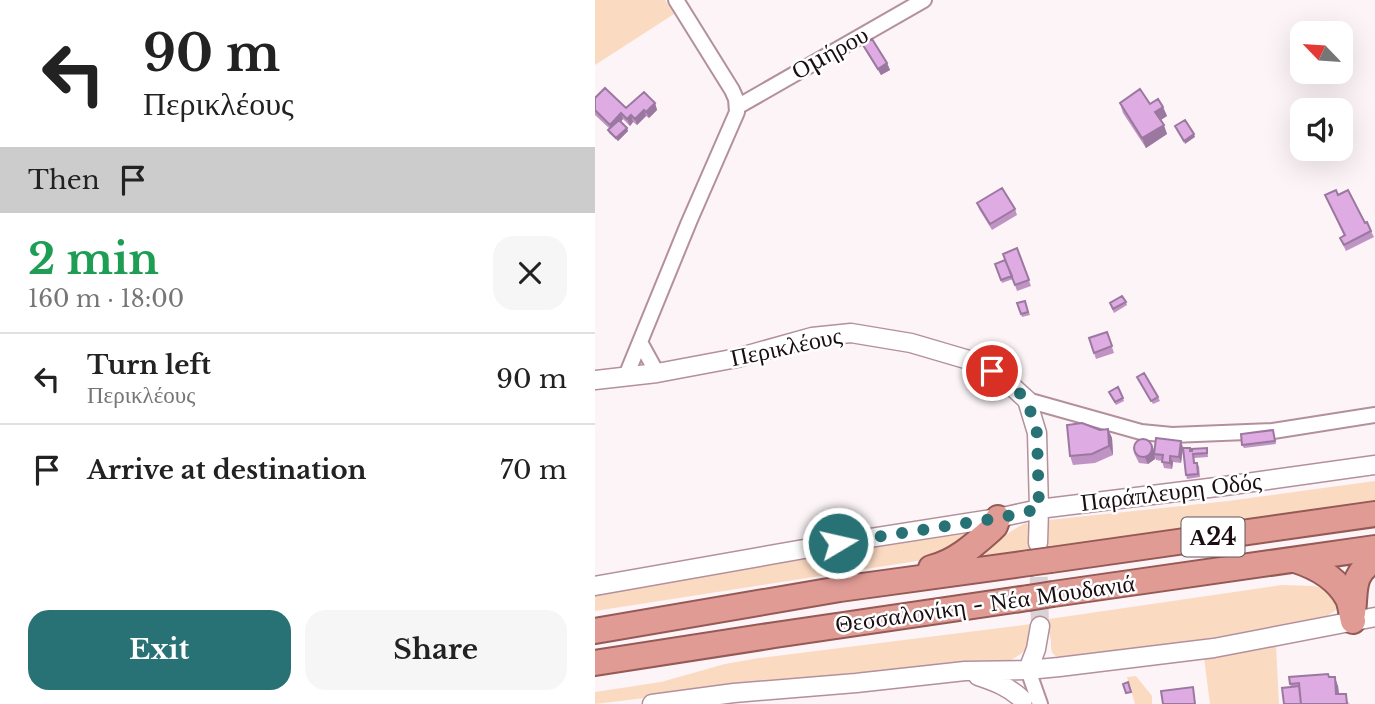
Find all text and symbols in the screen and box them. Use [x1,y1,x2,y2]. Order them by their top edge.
street label: Ομήρου [786,20,873,85]
north arrow [1290,21,1353,84]
map controls [1290,21,1353,161]
text: 90 m [143,23,280,84]
icon: left [28,28,119,119]
text: Περικλέους [143,84,294,124]
button: sound [1290,98,1353,161]
icon: arrive [114,161,152,199]
text: Then [28,164,100,196]
text: 2 min [28,233,159,285]
button: close [493,236,567,310]
text: 160 m · 18:00 [28,285,184,313]
street label: Περικλέους [728,320,845,372]
pin [962,341,1022,401]
text: Turn left [87,349,211,381]
icon: arrive [973,352,1011,390]
icon: left [28,360,66,398]
text: 90 m [496,363,567,395]
text: Περικλέους [87,381,195,409]
icon: arrive [28,451,66,489]
text: Arrive at destination [87,454,367,486]
text: 70 m [500,454,567,486]
street label: Παράπλευρη Οδός [1079,466,1263,517]
position arrow [801,506,875,580]
road number: Α24 [1181,517,1245,556]
street label: Θεσσαλονίκη - Νέα Μουδανιά [833,568,1137,639]
button: Exit [28,610,291,690]
button: Share [305,610,567,690]

